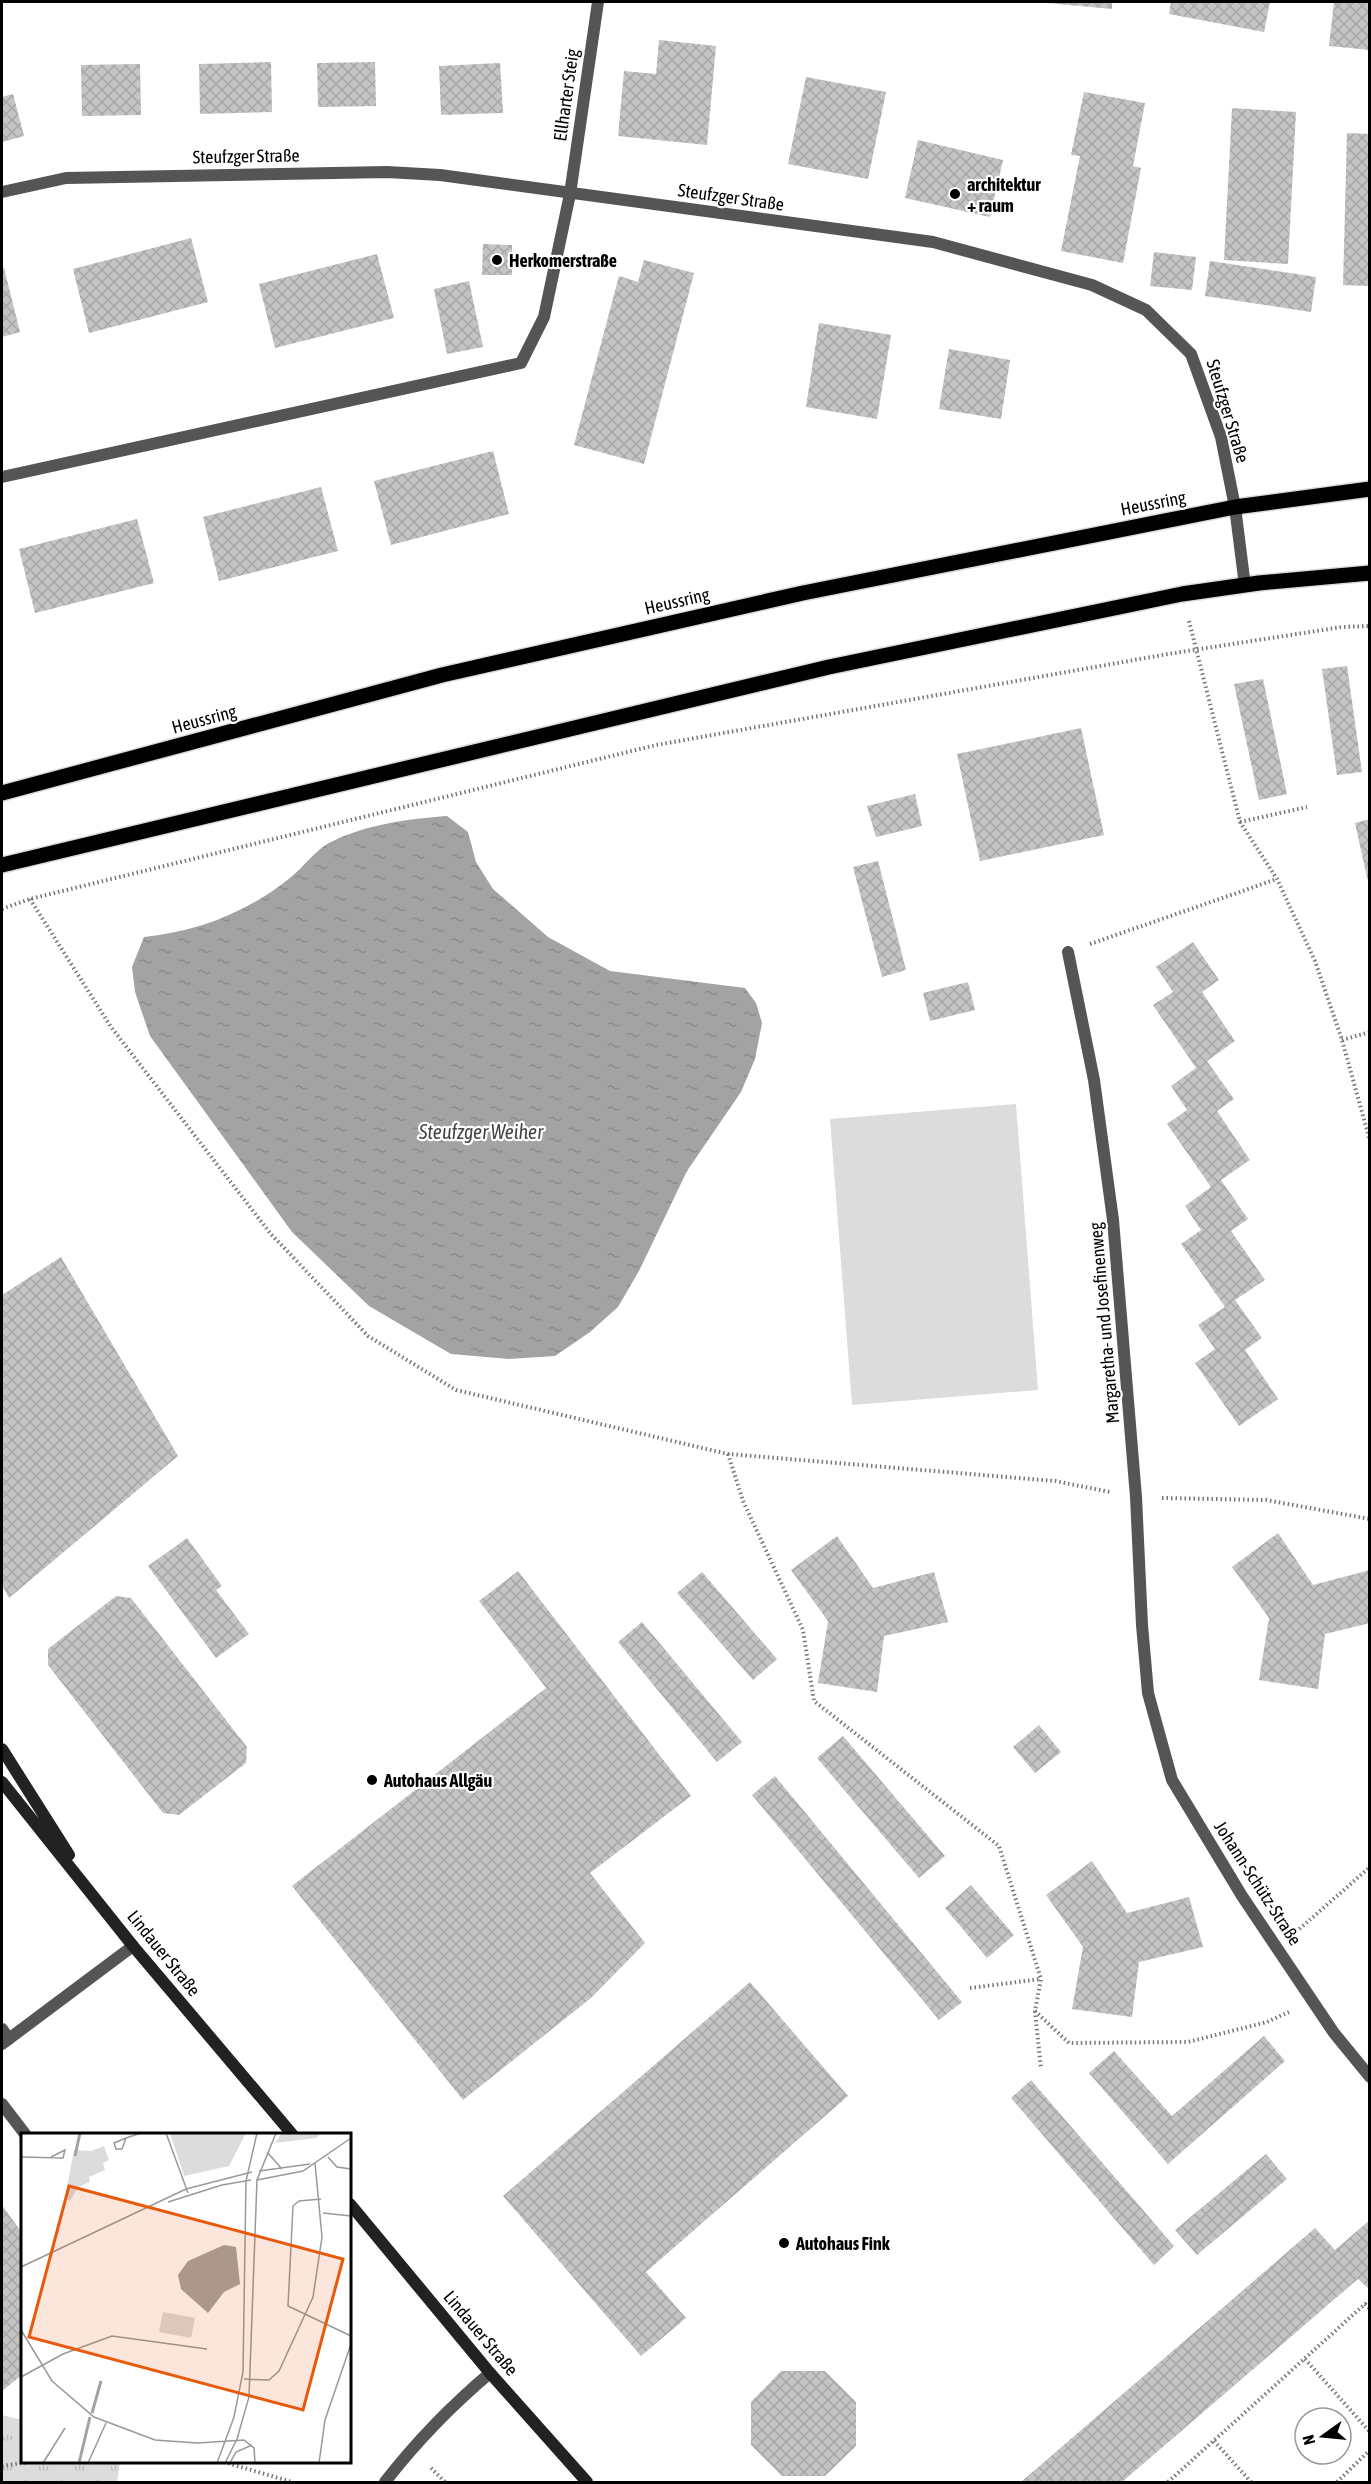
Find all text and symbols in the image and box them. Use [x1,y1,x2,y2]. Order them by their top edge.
street label: Ellharter Steig [549,47,583,143]
street label: Steufzger Straße [192,145,300,167]
place label: architektur + raum [967,174,1041,216]
street label: Steufzger Straße [677,179,785,215]
marker: architektur + raum [948,187,962,201]
place label: Herkomerstraße [509,250,617,271]
marker: Herkomerstraße [490,253,504,267]
street label: Steufzger Straße [1202,357,1254,465]
street label: Heussring [1119,486,1188,520]
street label: Heussring [643,583,712,619]
street label: Heussring [169,700,239,738]
water label: Steufzger Weiher [418,1120,544,1143]
street label: Margaretha- und Josefinenweg [1085,1221,1123,1425]
place label: Autohaus Allgäu [383,1770,492,1791]
marker: Autohaus Allgäu [365,1773,379,1787]
street label: Johann-Schütz-Straße [1210,1817,1306,1949]
street label: Lindauer Straße [123,1906,205,2000]
inset map [21,2133,351,2463]
place label: Autohaus Fink [795,2233,891,2254]
marker: Autohaus Fink [777,2236,791,2250]
street label: Lindauer Straße [440,2286,522,2380]
north arrow [1293,2406,1353,2466]
text: N [1299,2433,1318,2447]

